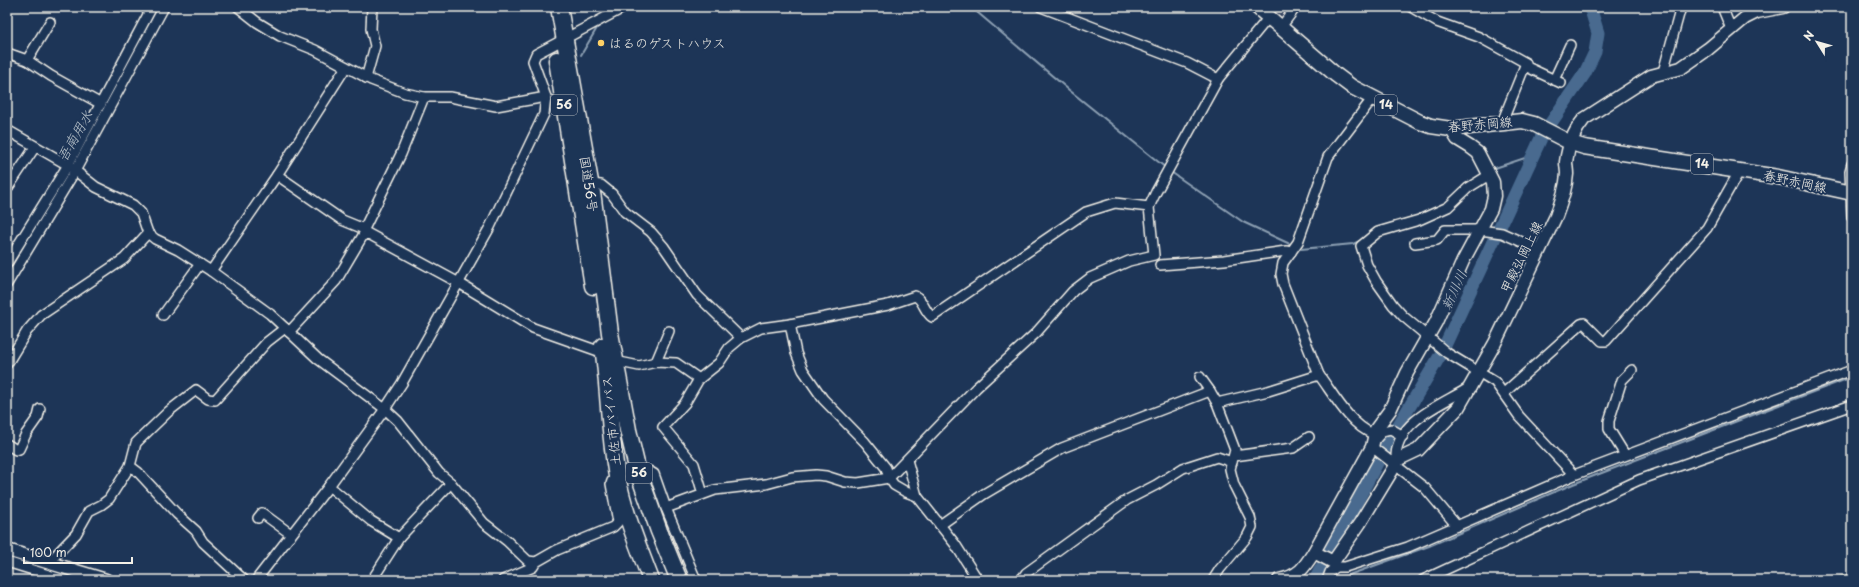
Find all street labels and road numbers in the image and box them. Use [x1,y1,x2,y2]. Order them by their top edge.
road number: 56 [551,95,577,115]
road number: 14 [1375,95,1397,115]
street label: 春野赤岡線 [1447,111,1514,136]
road number: 14 [1691,154,1713,174]
street label: 国道56号 [576,155,603,213]
street label: 春野赤岡線 [1761,164,1830,197]
street label: 甲殿弘岡上線 [1495,217,1547,296]
street label: 土佐市バイパス [596,375,625,467]
road number: 56 [626,463,652,483]

